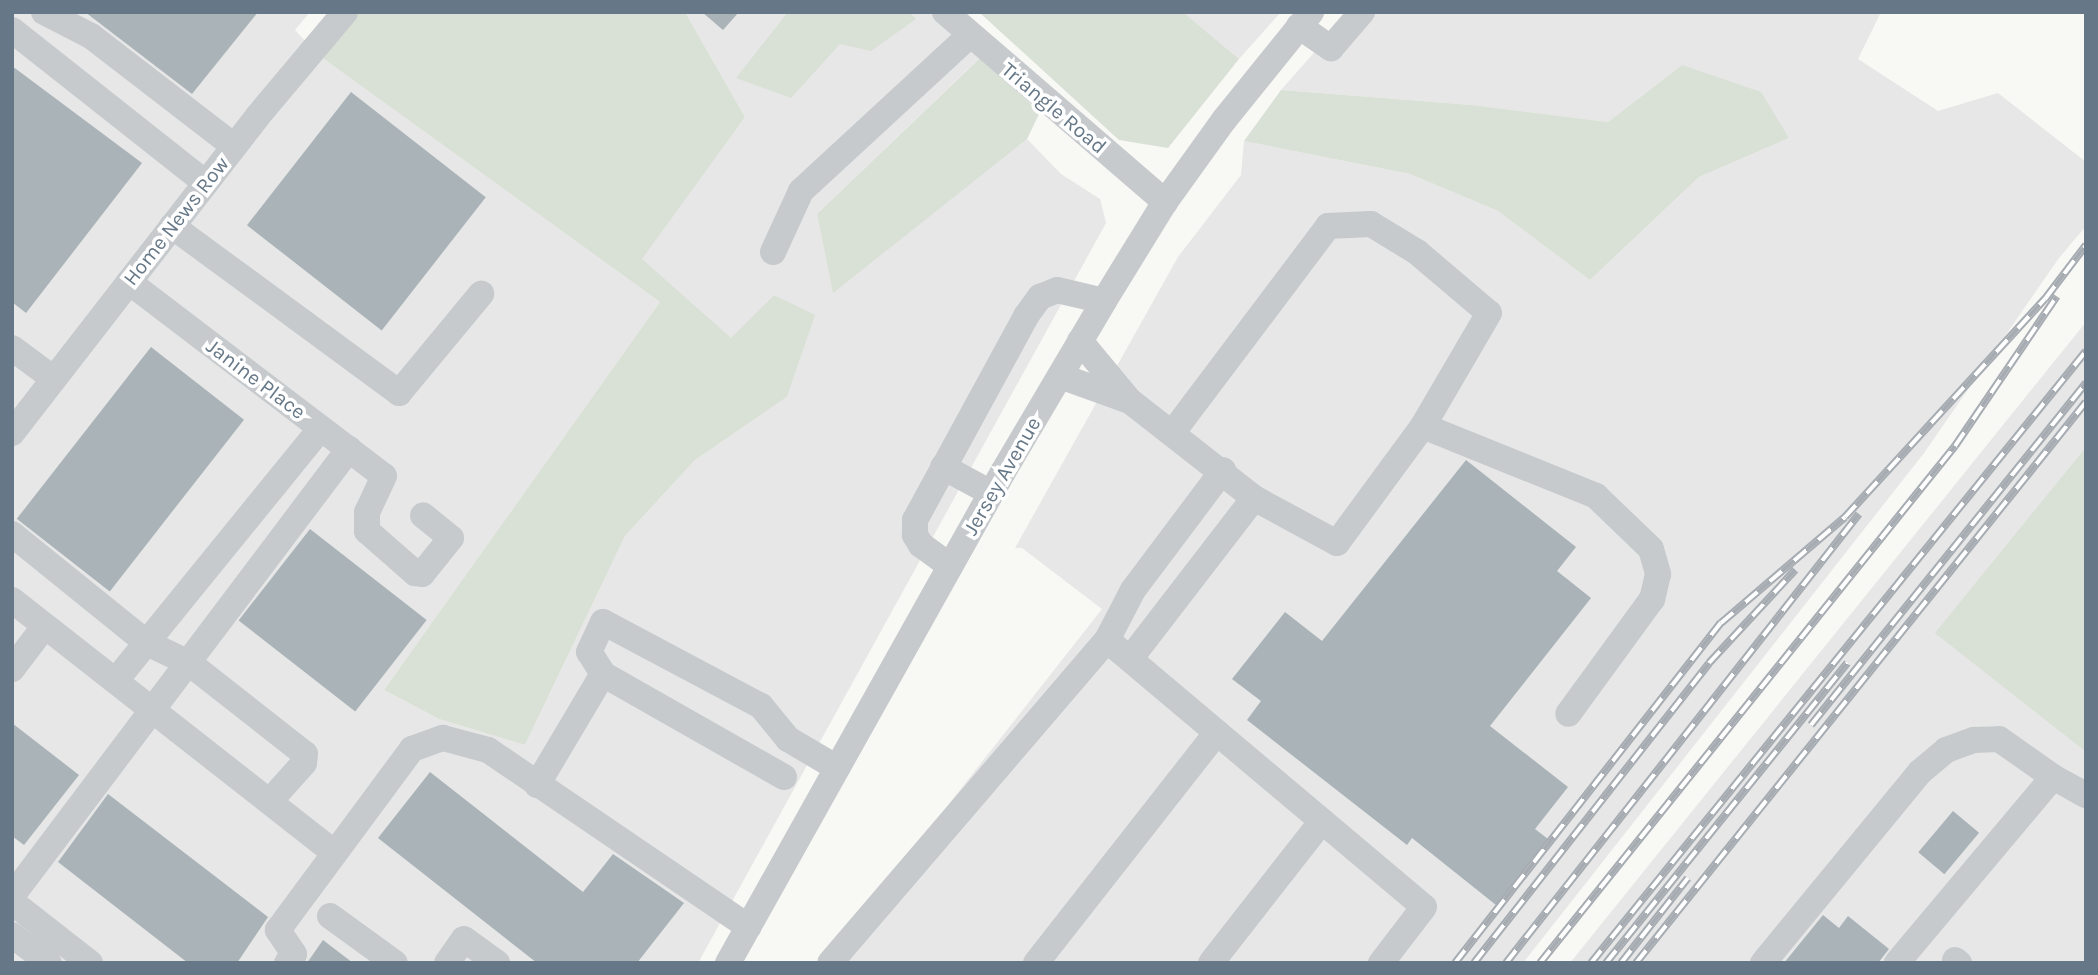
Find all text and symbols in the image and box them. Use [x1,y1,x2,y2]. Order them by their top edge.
street label: Triangle Road [997,57,1111,159]
street label: Home News Row [118,151,234,291]
street label: Janine Place [201,333,311,425]
street label: Jersey Avenue [958,412,1046,540]

